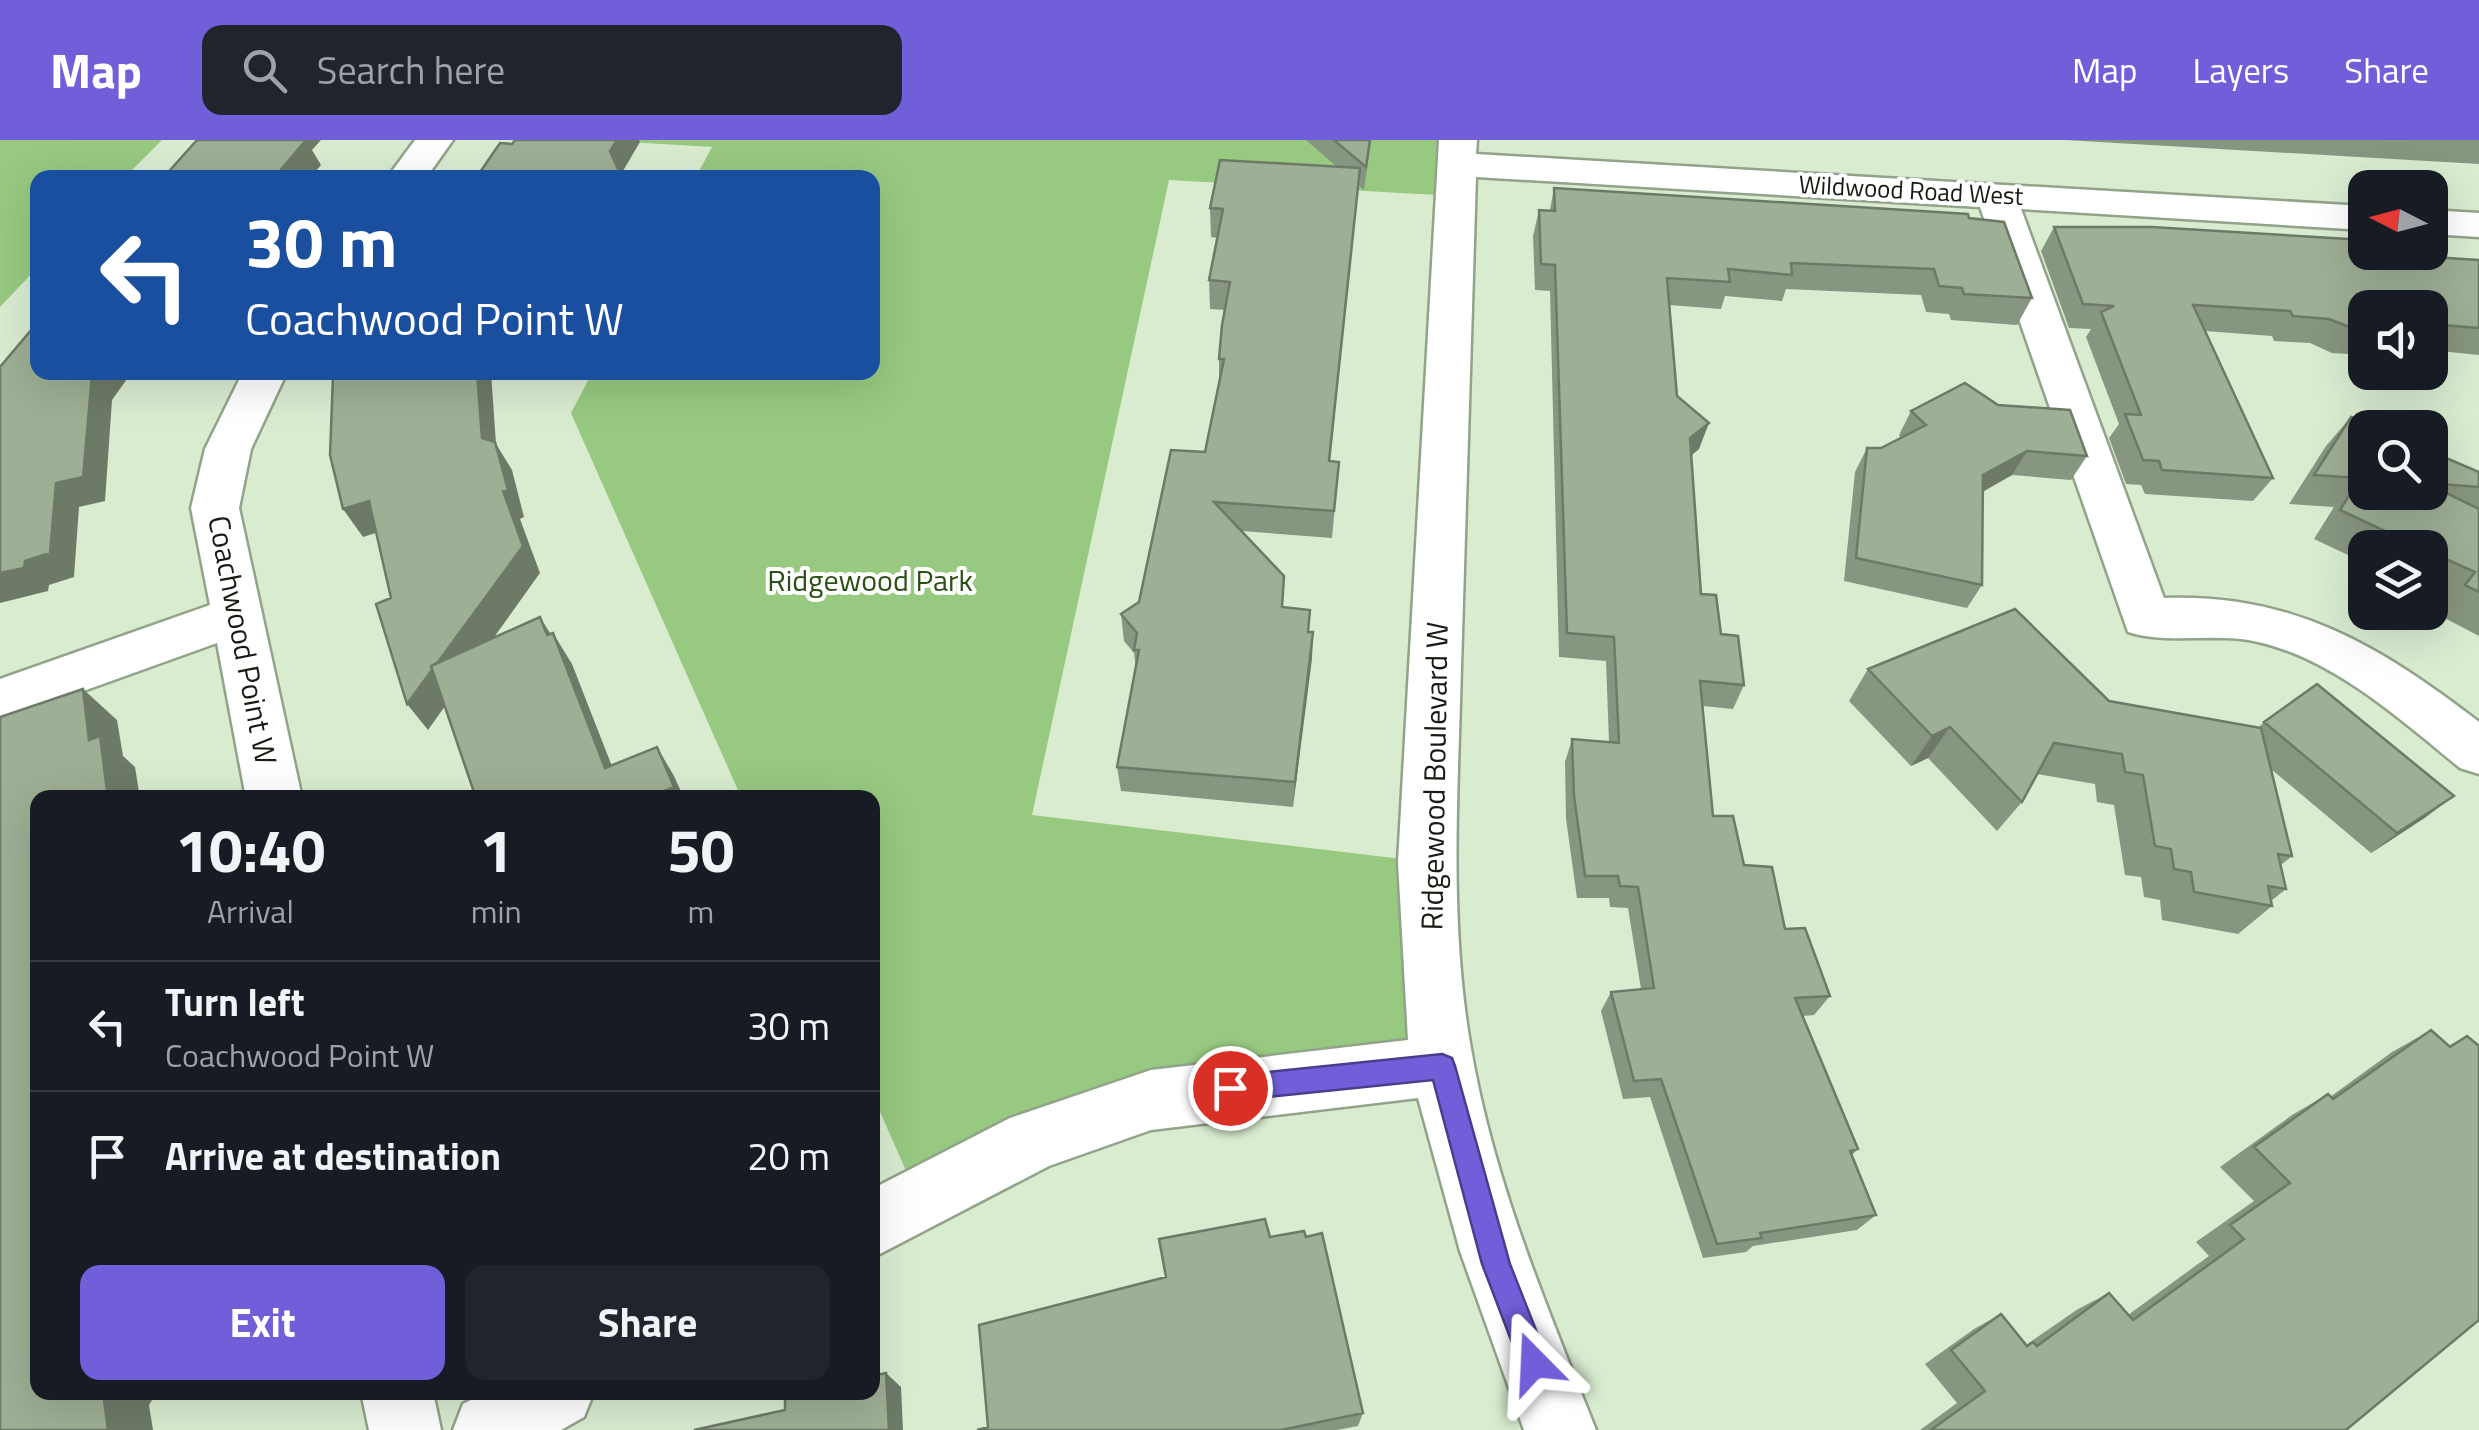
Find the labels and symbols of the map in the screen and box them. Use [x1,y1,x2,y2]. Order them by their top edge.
street label: Wildwood Road West [1798,165,2025,215]
north arrow [2348,170,2448,270]
street label: Coachwood Point W [196,512,290,768]
park label: Ridgewood Park [767,557,973,603]
street label: Ridgewood Boulevard W [1408,621,1460,931]
pin [1188,1046,1273,1131]
position arrow [1482,1311,1586,1415]

